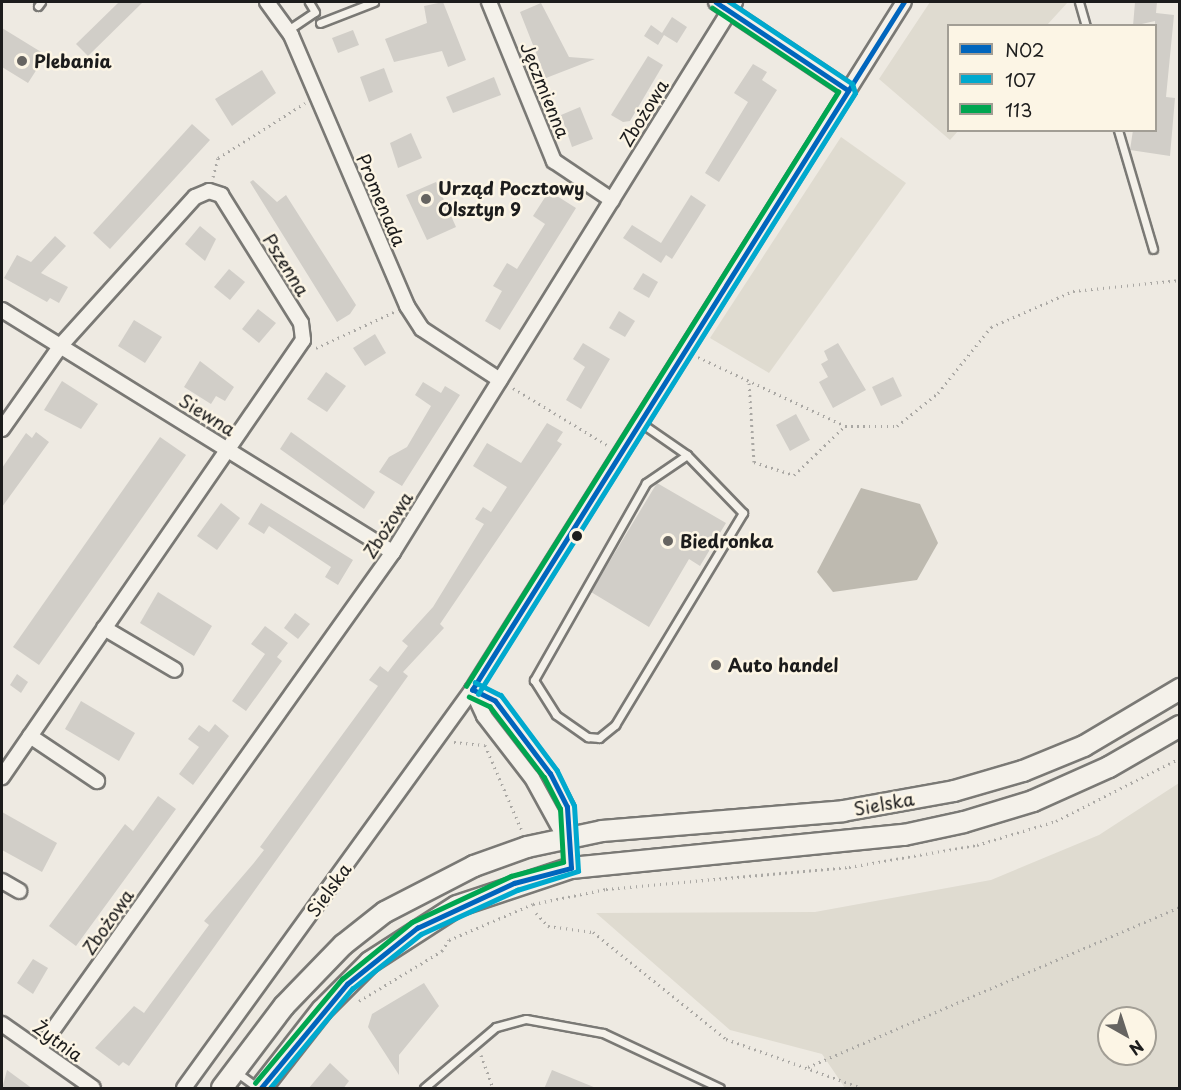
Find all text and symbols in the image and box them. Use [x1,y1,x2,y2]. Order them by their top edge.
legend [947,24,1157,132]
text: N02 [1005,36,1045,63]
street label: Jęczmienna [516,39,574,141]
place label: Plebania [34,50,112,72]
marker: Plebania [15,54,29,68]
text: 107 [1005,66,1036,93]
street label: Zbożowa [615,76,673,150]
text: 113 [1005,96,1032,123]
street label: Promenada [352,150,410,250]
place label: Urząd Pocztowy Olsztyn 9 [438,178,585,220]
marker: Urząd Pocztowy Olsztyn 9 [419,192,433,206]
street label: Pszenna [258,230,314,300]
street label: Siewna [175,389,239,441]
street label: Zbożowa [359,488,417,562]
unlabelled marker [571,530,583,542]
place label: Biedronka [680,530,774,552]
marker: Biedronka [661,534,675,548]
place label: Auto handel [728,654,838,676]
marker: Auto handel [709,658,723,672]
street label: Sielska [852,788,916,820]
street label: Sielska [302,859,356,921]
street label: Zbożowa [78,885,138,959]
north arrow [1097,1006,1157,1066]
street label: Żytnia [29,1016,87,1066]
text: N [1125,1035,1150,1062]

